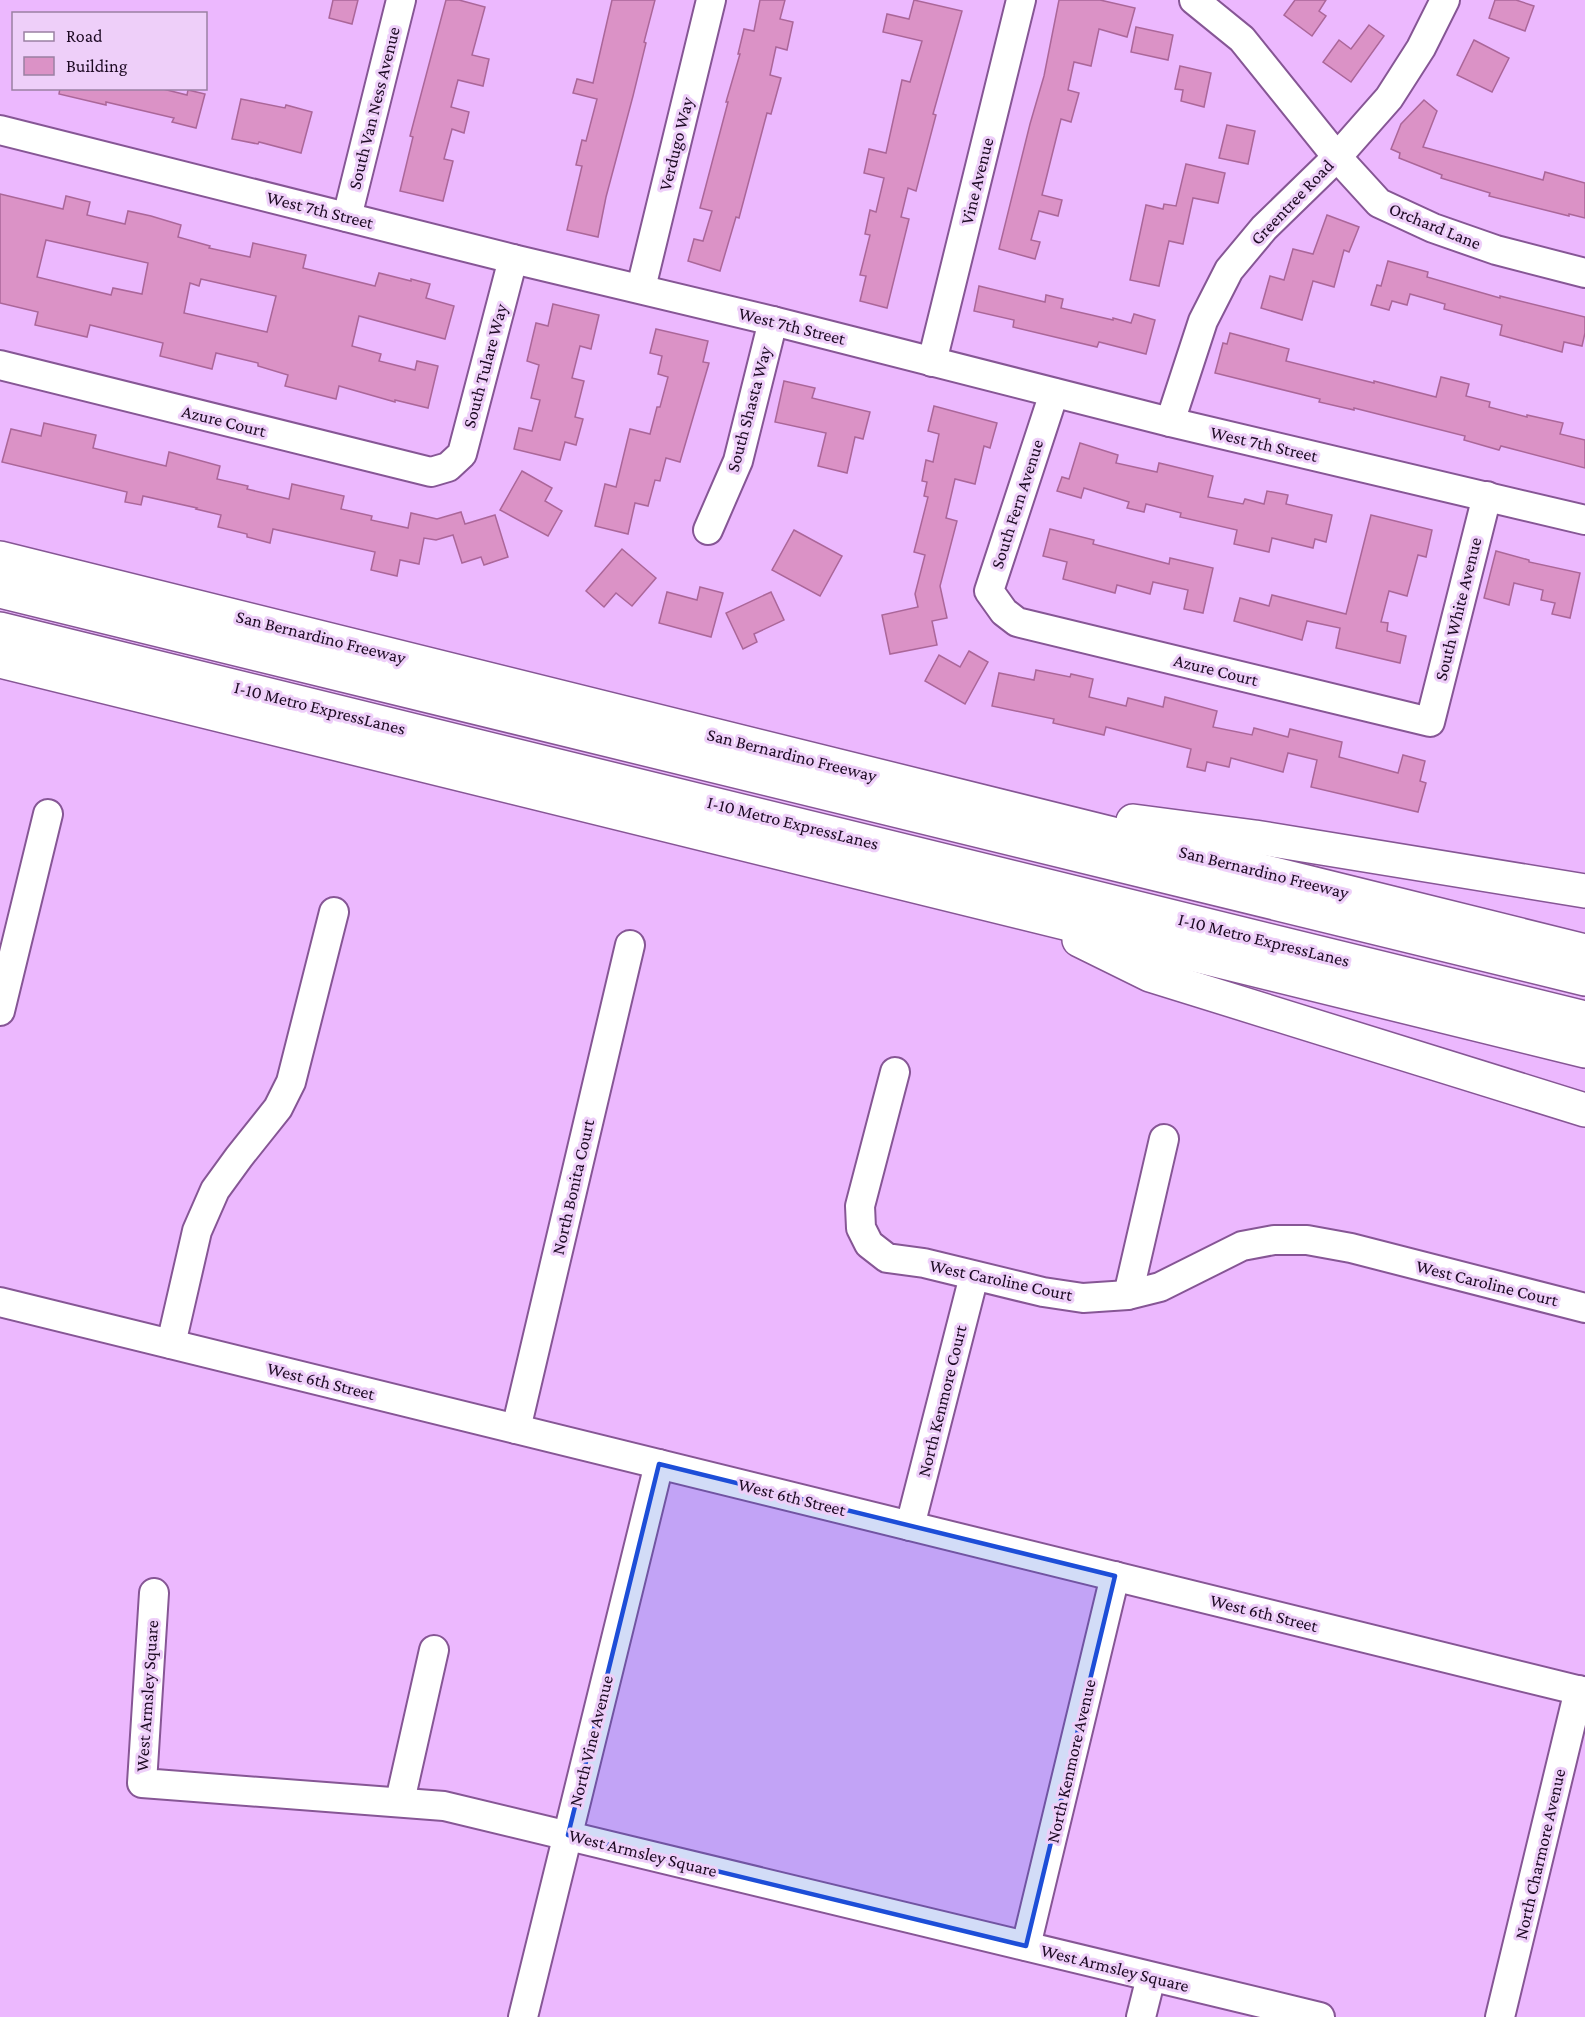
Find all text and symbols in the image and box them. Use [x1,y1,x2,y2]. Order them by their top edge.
legend [12,12,207,90]
street label: South Van Ness Avenue [344,25,404,191]
text: Road [66,26,103,46]
text: Building [66,56,128,76]
street label: Verdugo Way [655,95,697,193]
street label: Vine Avenue [957,135,997,226]
street label: Greentree Road [1246,155,1338,249]
street label: West 7th Street [264,187,377,233]
street label: Orchard Lane [1386,199,1484,254]
street label: South Tulare Way [459,301,511,430]
street label: West 7th Street [736,303,849,349]
street label: South Shasta Way [723,343,776,474]
street label: Azure Court [180,401,269,441]
street label: West 7th Street [1208,422,1321,466]
street label: South Fern Avenue [987,437,1047,571]
street label: South White Avenue [1431,535,1486,683]
street label: San Bernardino Freeway [234,606,409,668]
street label: Azure Court [1172,650,1261,690]
street label: I-10 Metro ExpressLanes [232,677,408,739]
street label: San Bernardino Freeway [705,724,880,786]
street label: I-10 Metro ExpressLanes [705,792,881,854]
street label: San Bernardino Freeway [1177,841,1352,903]
street label: I-10 Metro ExpressLanes [1176,909,1352,971]
street label: North Bonita Court [548,1116,599,1257]
street label: West Caroline Court [928,1255,1075,1305]
street label: West Caroline Court [1414,1256,1561,1311]
street label: North Kenmore Court [913,1322,971,1479]
street label: West 6th Street [265,1358,378,1404]
street label: West 6th Street [736,1474,849,1520]
street label: West 6th Street [1208,1590,1321,1636]
street label: West Armsley Square [132,1619,162,1772]
street label: North Vine Avenue [565,1673,617,1809]
street label: North Kenmore Avenue [1042,1677,1100,1845]
street label: North Charmore Avenue [1511,1767,1569,1941]
street label: West Armsley Square [567,1825,719,1881]
street label: West Armsley Square [1039,1940,1191,1996]

